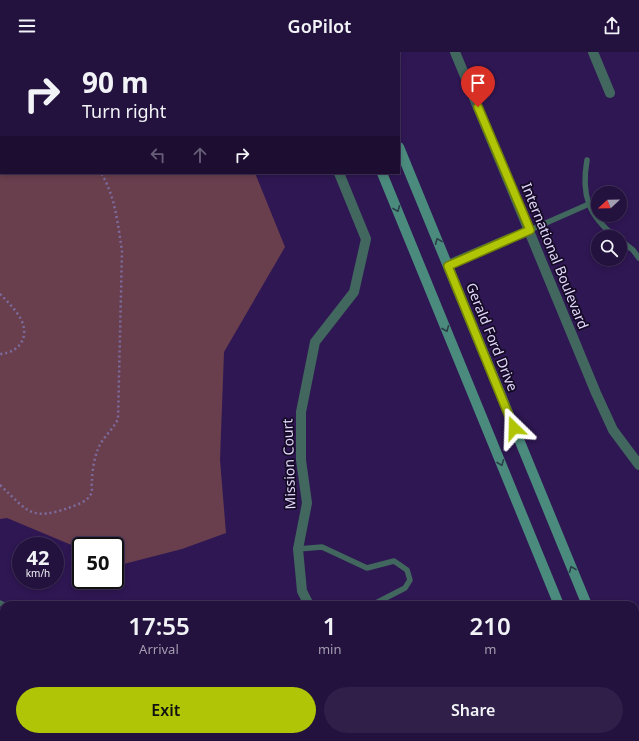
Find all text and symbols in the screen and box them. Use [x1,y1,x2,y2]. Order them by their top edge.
text: GoPilot [288,14,351,38]
icon: menu [16,15,38,37]
icon: share [601,15,623,37]
text: 90 m [82,63,149,101]
pin [461,66,495,107]
icon: right [16,68,68,120]
icon: arrive [467,72,489,94]
text: Turn right [82,99,166,123]
icon: left [147,144,169,166]
icon: ahead [189,144,211,166]
icon: right [231,144,253,166]
street label: International Boulevard [517,180,594,332]
north arrow [591,186,627,222]
map controls [591,186,627,266]
one-way arrow [392,205,400,213]
button: search [591,230,627,266]
one-way arrow [435,238,443,246]
street label: Gerald Ford Drive [462,280,523,394]
one-way arrow [442,326,450,333]
position arrow [493,407,535,449]
street label: Mission Court [277,418,300,510]
one-way arrow [496,459,504,466]
speed limit sign: 50 [72,537,124,589]
text: 42 [27,544,49,571]
one-way arrow [569,565,577,572]
text: km/h [26,566,50,580]
text: 17:55 [128,609,190,642]
text: 1 [323,609,337,642]
text: 210 [470,609,511,642]
text: Arrival [139,640,179,658]
text: min [318,640,341,658]
text: m [484,640,496,658]
button: Exit [16,687,316,733]
button: Share [324,687,623,733]

